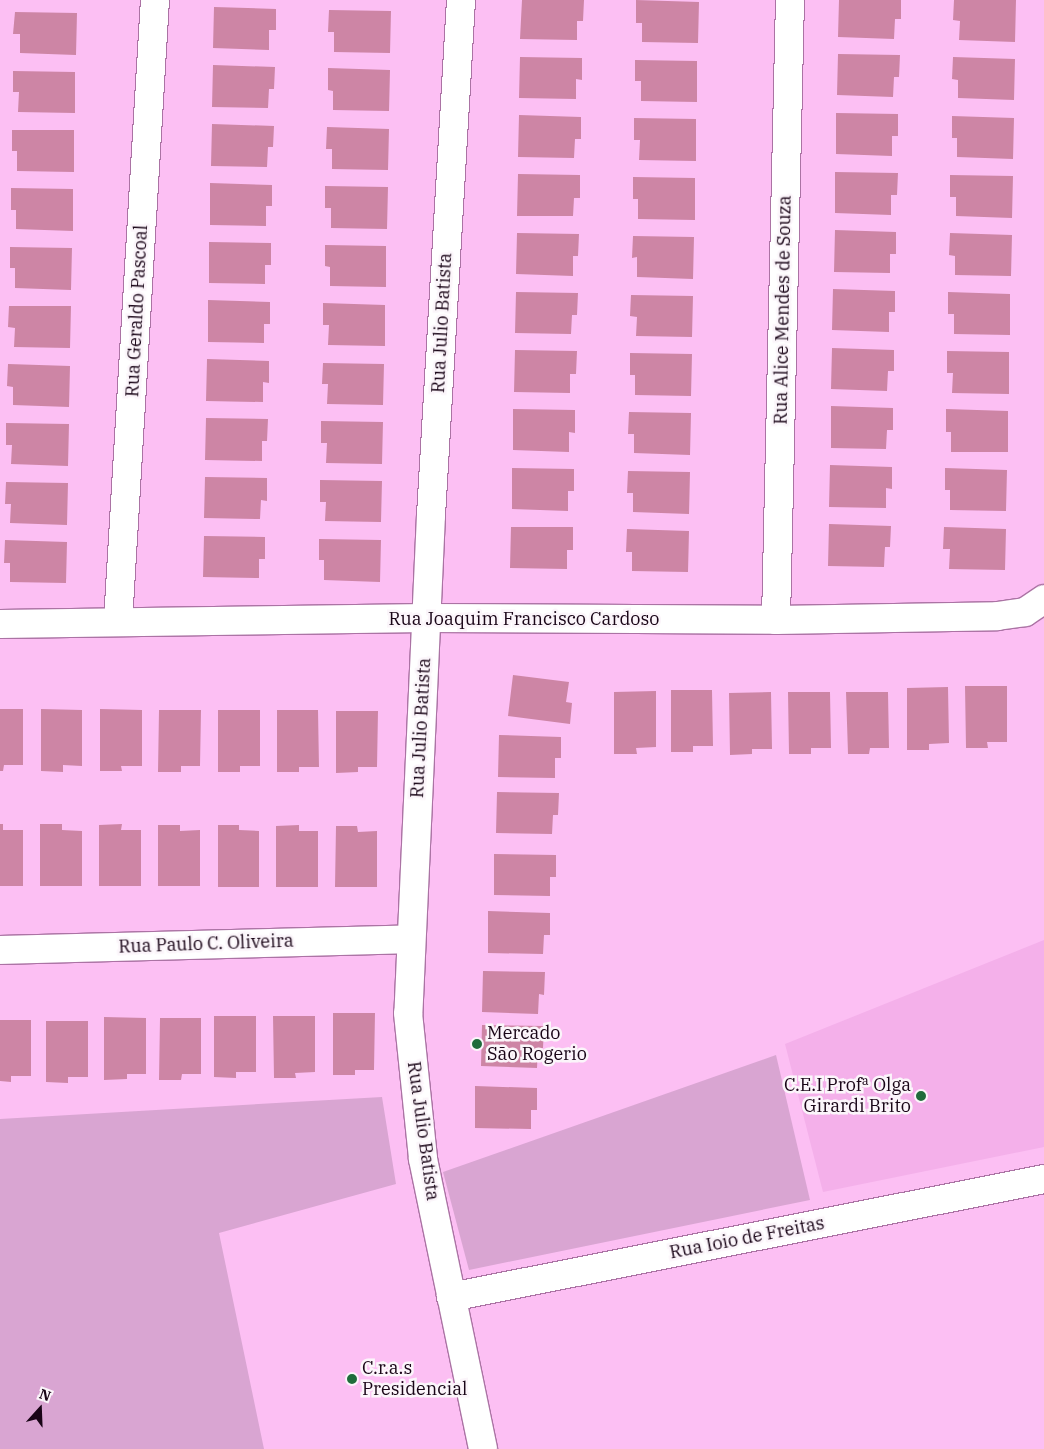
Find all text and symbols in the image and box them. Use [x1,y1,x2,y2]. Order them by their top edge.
street label: Rua Alice Mendes de Souza [770,195,796,425]
street label: Rua Geraldo Pascoal [122,224,152,398]
street label: Rua Julio Batista [428,252,456,394]
street label: Rua Joaquim Francisco Cardoso [389,608,659,630]
street label: Rua Julio Batista [407,657,435,799]
street label: Rua Paulo C. Oliveira [118,930,294,958]
place label: Mercado São Rogerio [487,1023,587,1066]
marker: Mercado São Rogerio [471,1038,483,1050]
street label: Rua Julio Batista [403,1060,443,1202]
place label: C.E.I Profª Olga Girardi Brito [784,1075,911,1118]
marker: C.E.I Profª Olga Girardi Brito [915,1090,927,1102]
street label: Rua Ioio de Freitas [668,1212,826,1264]
place label: C.r.a.s Presidencial [362,1358,467,1400]
marker: C.r.a.s Presidencial [346,1373,358,1385]
north arrow [15,1384,65,1434]
text: N [37,1385,53,1405]

